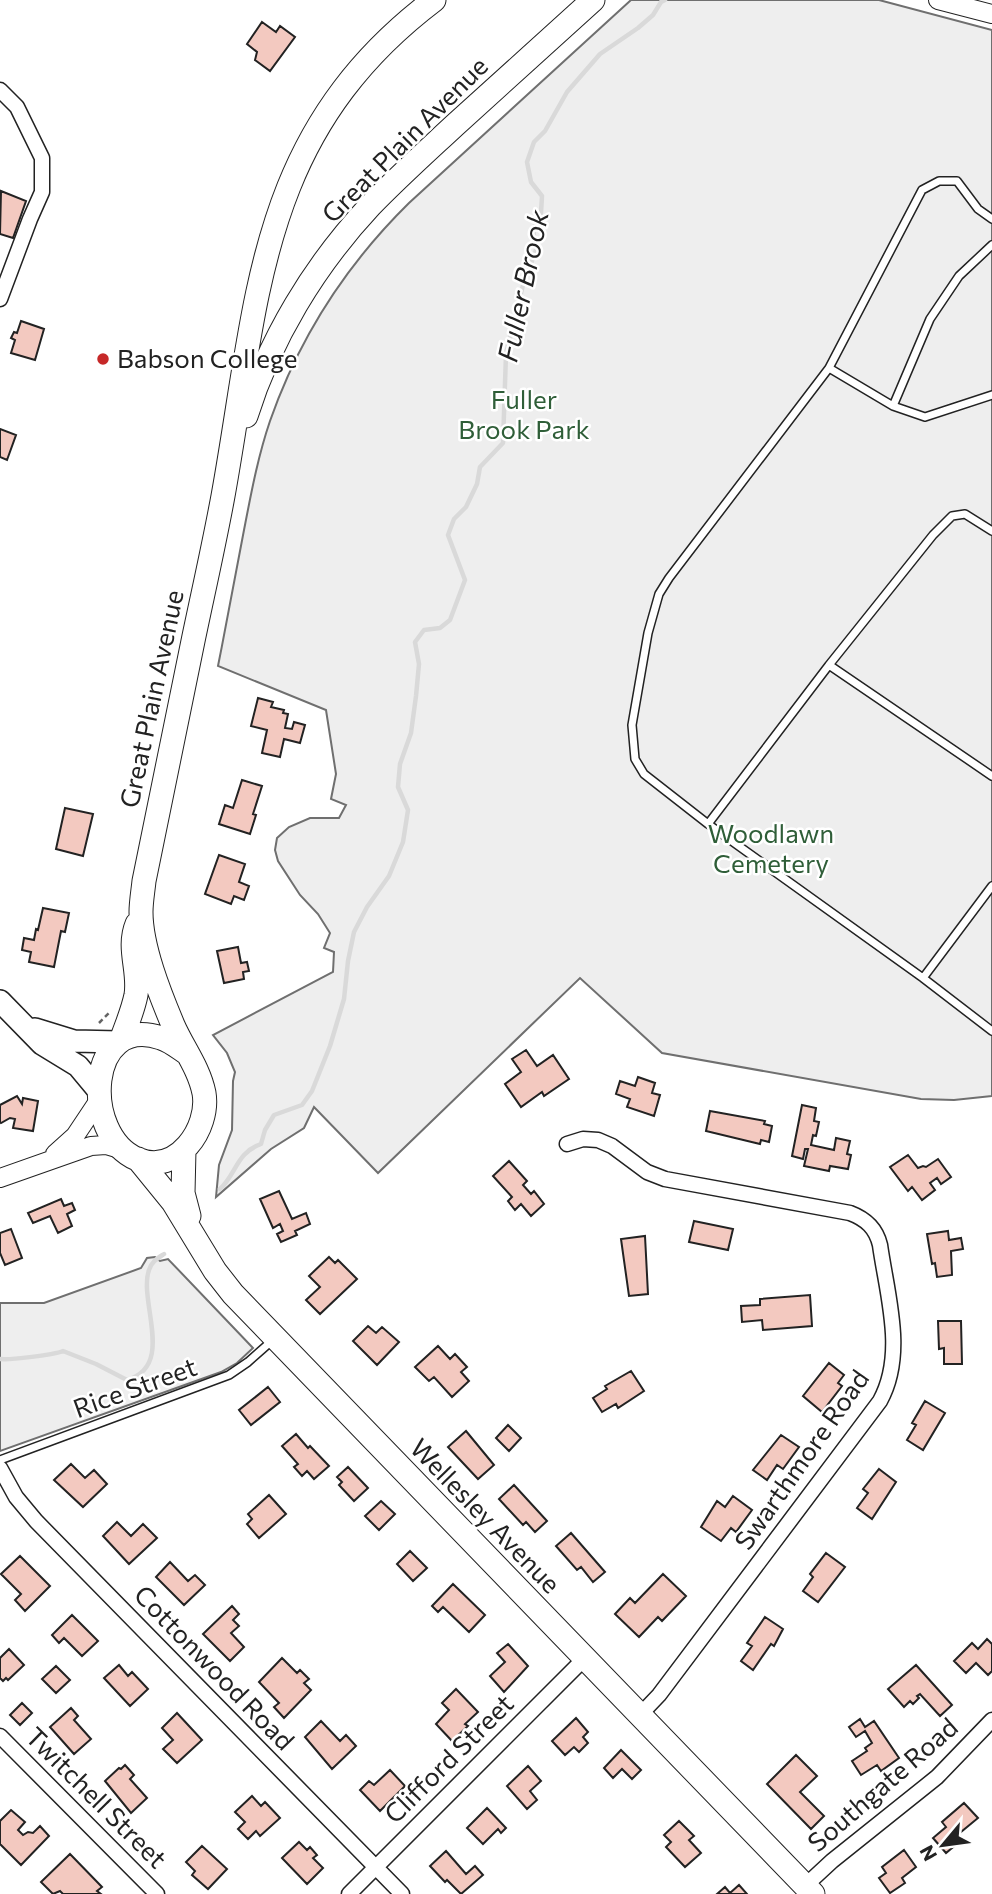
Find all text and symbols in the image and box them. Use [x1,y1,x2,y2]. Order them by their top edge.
street label: Great Plain Avenue [315,50,493,228]
water label: Fuller Brook [489,206,555,365]
place label: Babson College [117,342,298,373]
marker: Babson College [95,351,111,367]
park label: Fuller Brook Park [458,383,590,444]
street label: Great Plain Avenue [112,587,189,810]
park label: Woodlawn Cemetery [708,817,834,878]
street label: Rice Street [69,1350,200,1423]
street label: Swarthmore Road [727,1363,874,1555]
street label: Wellesley Avenue [405,1431,567,1598]
street label: Cottonwood Road [129,1578,301,1756]
street label: Clifford Street [377,1687,519,1829]
street label: Southgate Road [801,1710,963,1857]
street label: Twitchell Street [20,1720,174,1874]
north arrow [908,1810,978,1880]
text: N [914,1842,941,1865]

